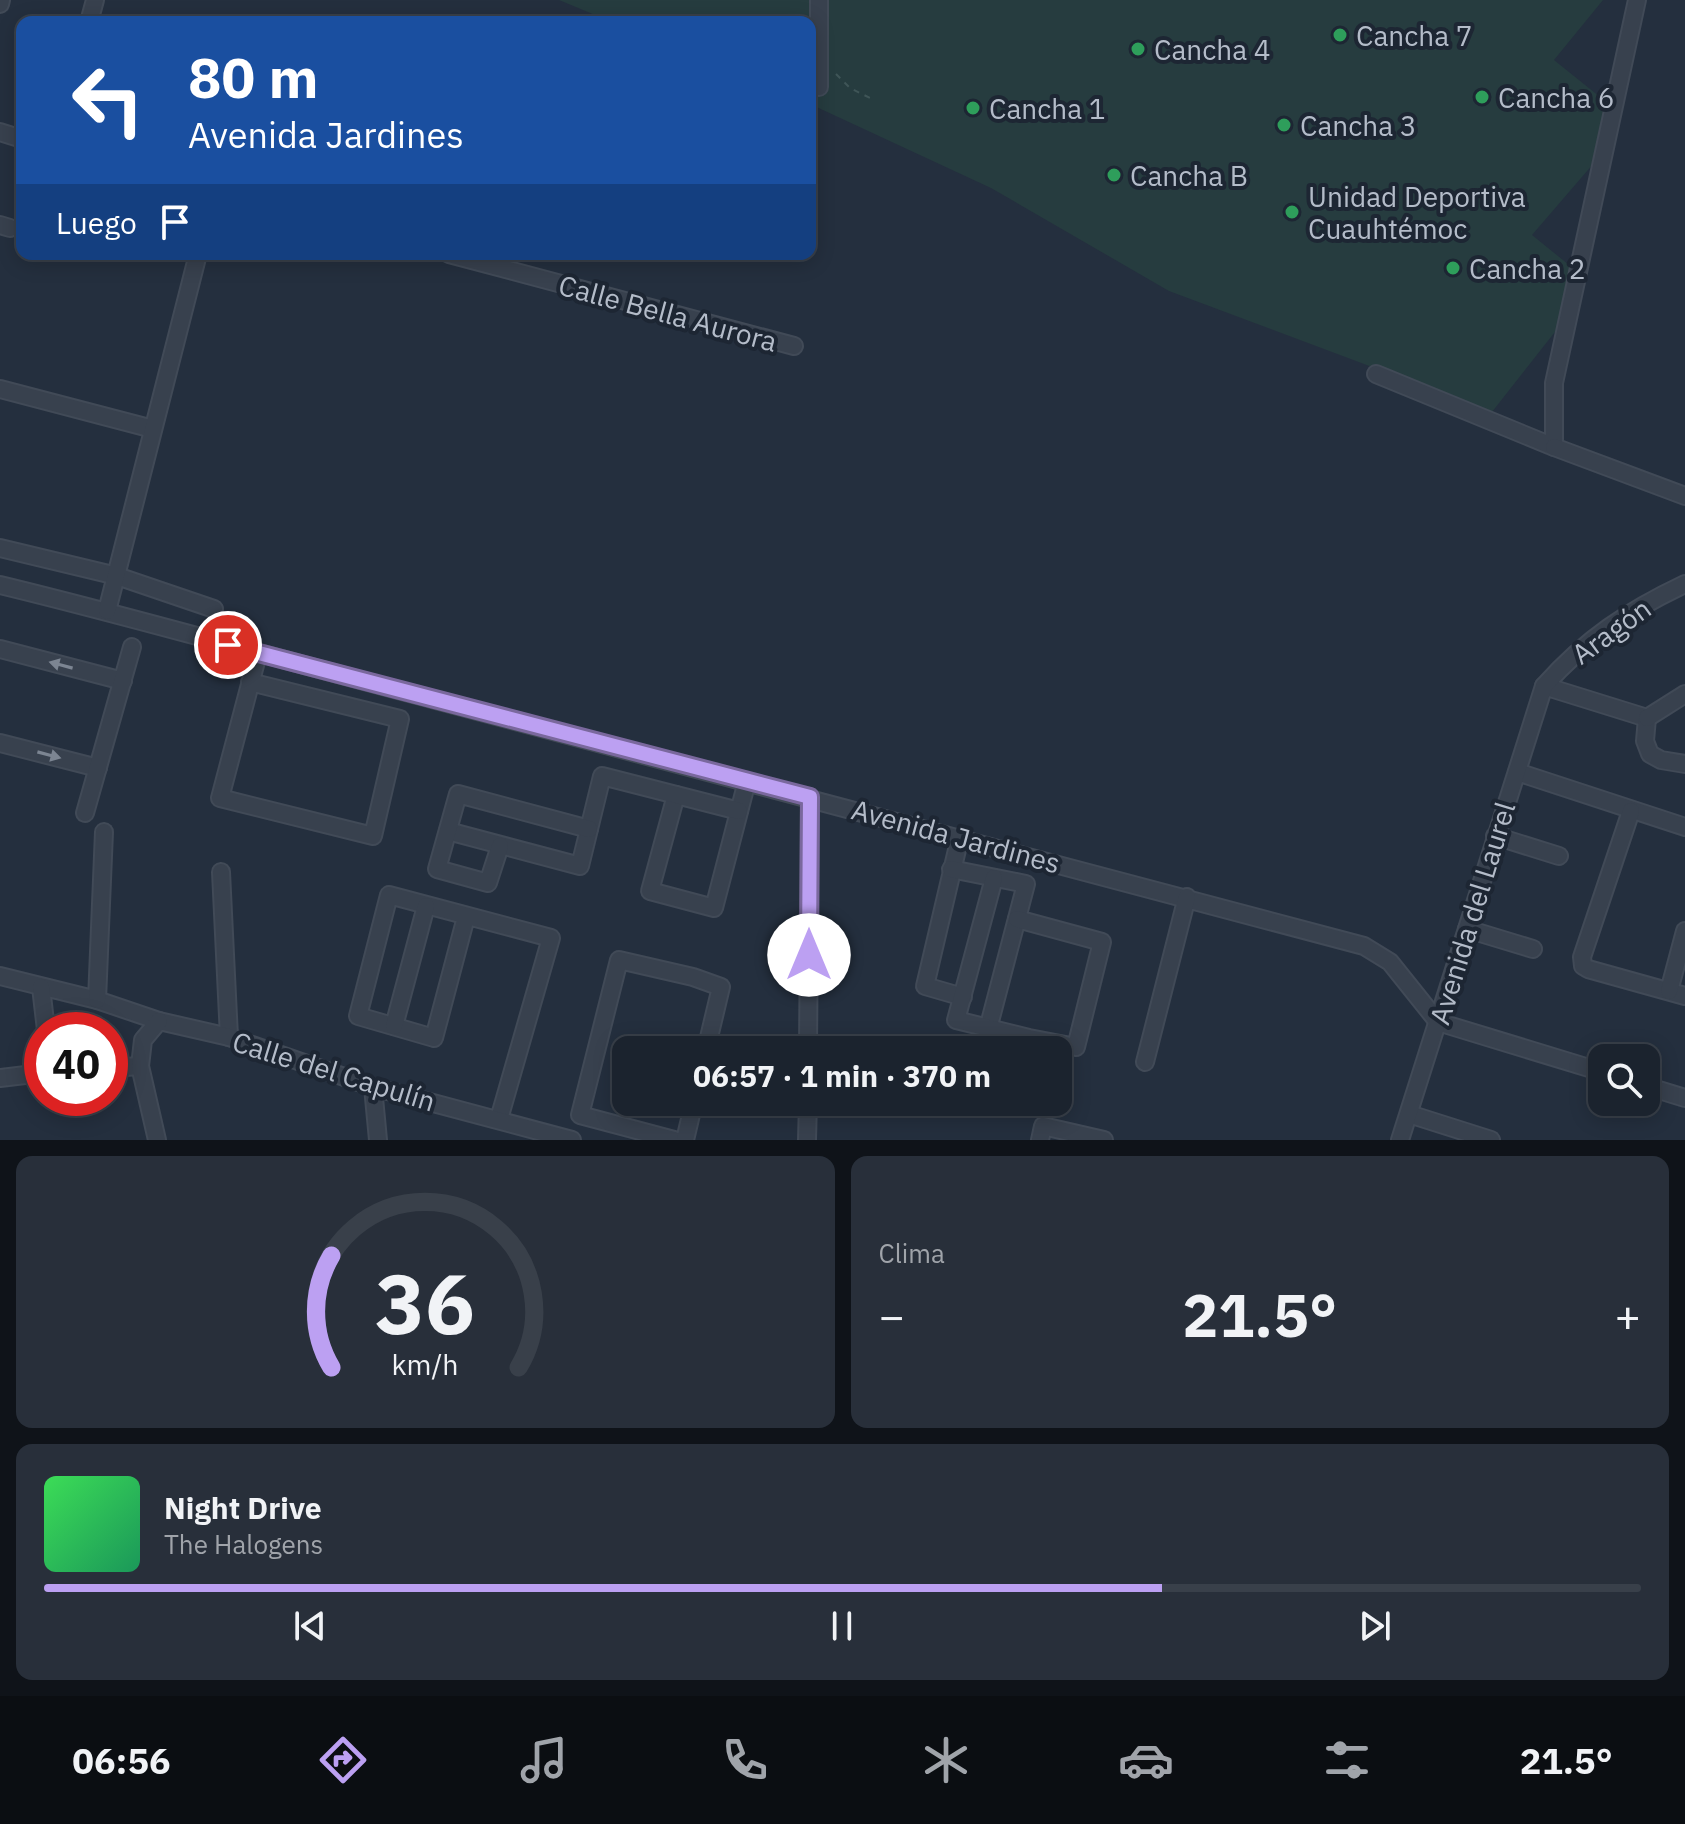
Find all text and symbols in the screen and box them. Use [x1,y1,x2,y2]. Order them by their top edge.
place label: Cancha 7 [1356,17,1473,54]
marker: Cancha 7 [1331,26,1349,44]
place label: Cancha 4 [1154,31,1271,68]
marker: Cancha 4 [1129,40,1147,58]
text: 80 m [188,41,318,113]
icon: left [56,48,160,152]
place label: Cancha 6 [1498,79,1615,116]
marker: Cancha 6 [1473,88,1491,106]
place label: Cancha 1 [989,90,1106,127]
marker: Cancha 1 [964,99,982,117]
place label: Cancha 3 [1300,107,1417,144]
text: Avenida Jardines [188,111,464,158]
marker: Cancha 3 [1275,116,1293,134]
place label: Cancha B [1130,157,1248,194]
marker: Cancha B [1105,166,1123,184]
place label: Unidad Deportiva Cuauhtémoc [1308,178,1526,247]
icon: arrive [153,200,197,244]
text: Luego [56,203,137,242]
marker: Unidad Deportiva Cuauhtémoc [1283,203,1301,221]
place label: Cancha 2 [1469,250,1586,287]
marker: Cancha 2 [1444,259,1462,277]
street label: Calle Bella Aurora [555,266,781,360]
street label: Aragón [1564,590,1658,672]
pin [194,611,262,679]
icon: arrive [206,623,250,667]
one-way arrow [49,659,74,671]
one-way arrow [36,750,61,762]
street label: Avenida Jardines [848,790,1064,882]
street label: Avenida del Laurel [1421,797,1523,1029]
position arrow [767,913,851,997]
speed limit sign: 40 [24,1012,128,1116]
street label: Calle del Capulín [228,1023,440,1119]
map controls [1588,1044,1660,1116]
button: search [1588,1044,1660,1116]
text: 06:57 · 1 min · 370 m [693,1056,991,1095]
text: Clima [879,1236,945,1270]
text: 36 [375,1249,475,1357]
text: 21.5° [1182,1275,1337,1354]
text: − [879,1287,905,1344]
text: + [1615,1287,1641,1344]
text: km/h [392,1346,459,1383]
text: Night Drive [164,1488,322,1527]
text: The Halogens [164,1527,323,1561]
icon: previous [288,1604,332,1648]
icon: pause [820,1604,864,1648]
icon: next [1353,1604,1397,1648]
icon: directions [315,1732,371,1788]
icon: music [516,1732,572,1788]
icon: phone [717,1732,773,1788]
icon: climate [918,1732,974,1788]
icon: car [1118,1732,1174,1788]
icon: filters [1319,1732,1375,1788]
text: 06:56 [72,1737,171,1784]
text: 21.5° [1520,1737,1613,1784]

